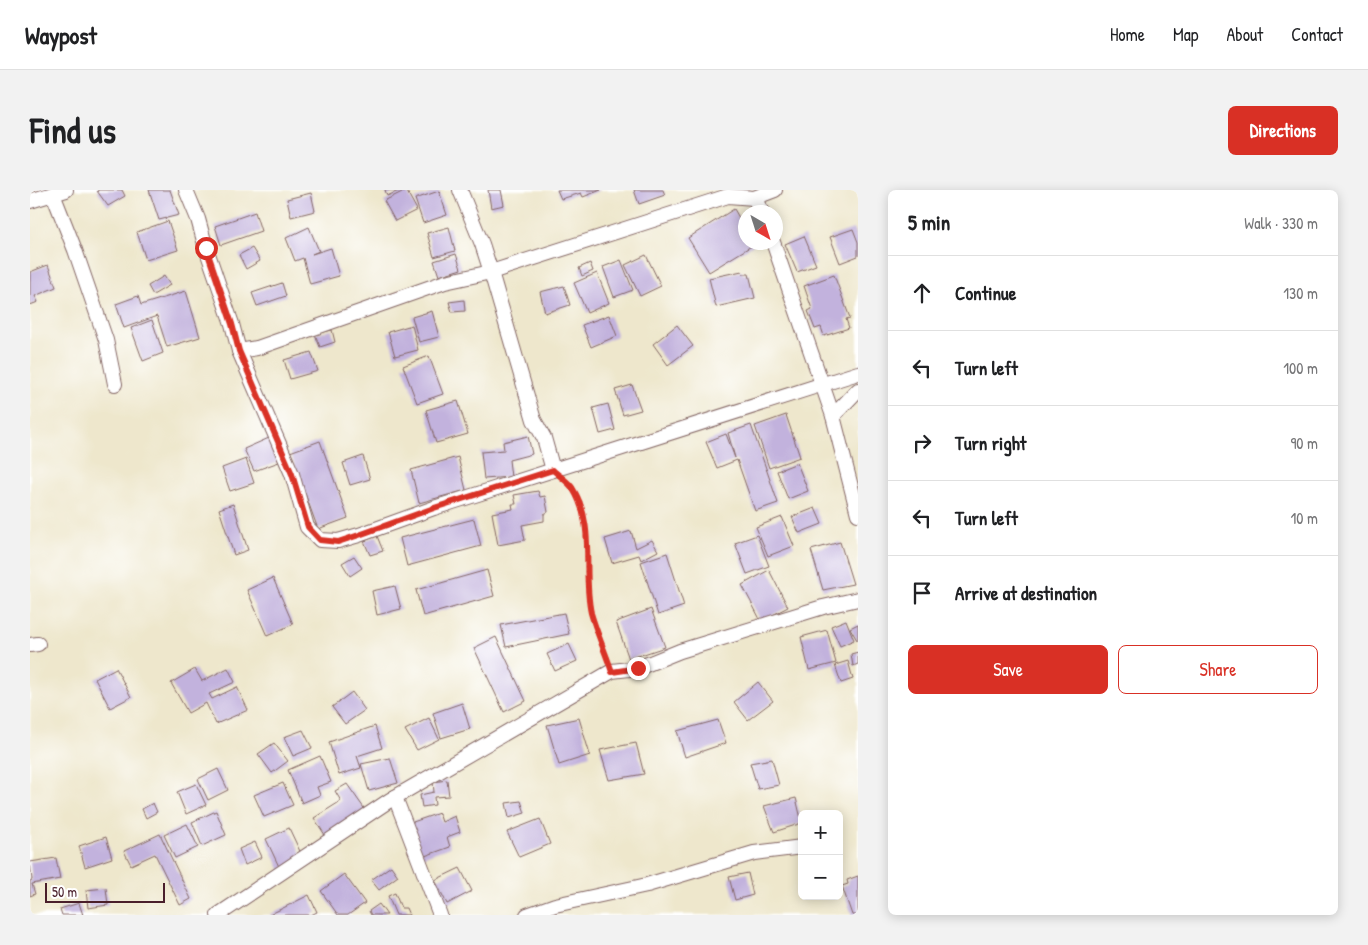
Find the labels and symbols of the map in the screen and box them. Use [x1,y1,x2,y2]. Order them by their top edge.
north arrow [738,205,783,250]
route start [195,237,218,260]
route end [627,657,650,680]
scale bar [45,880,165,903]

